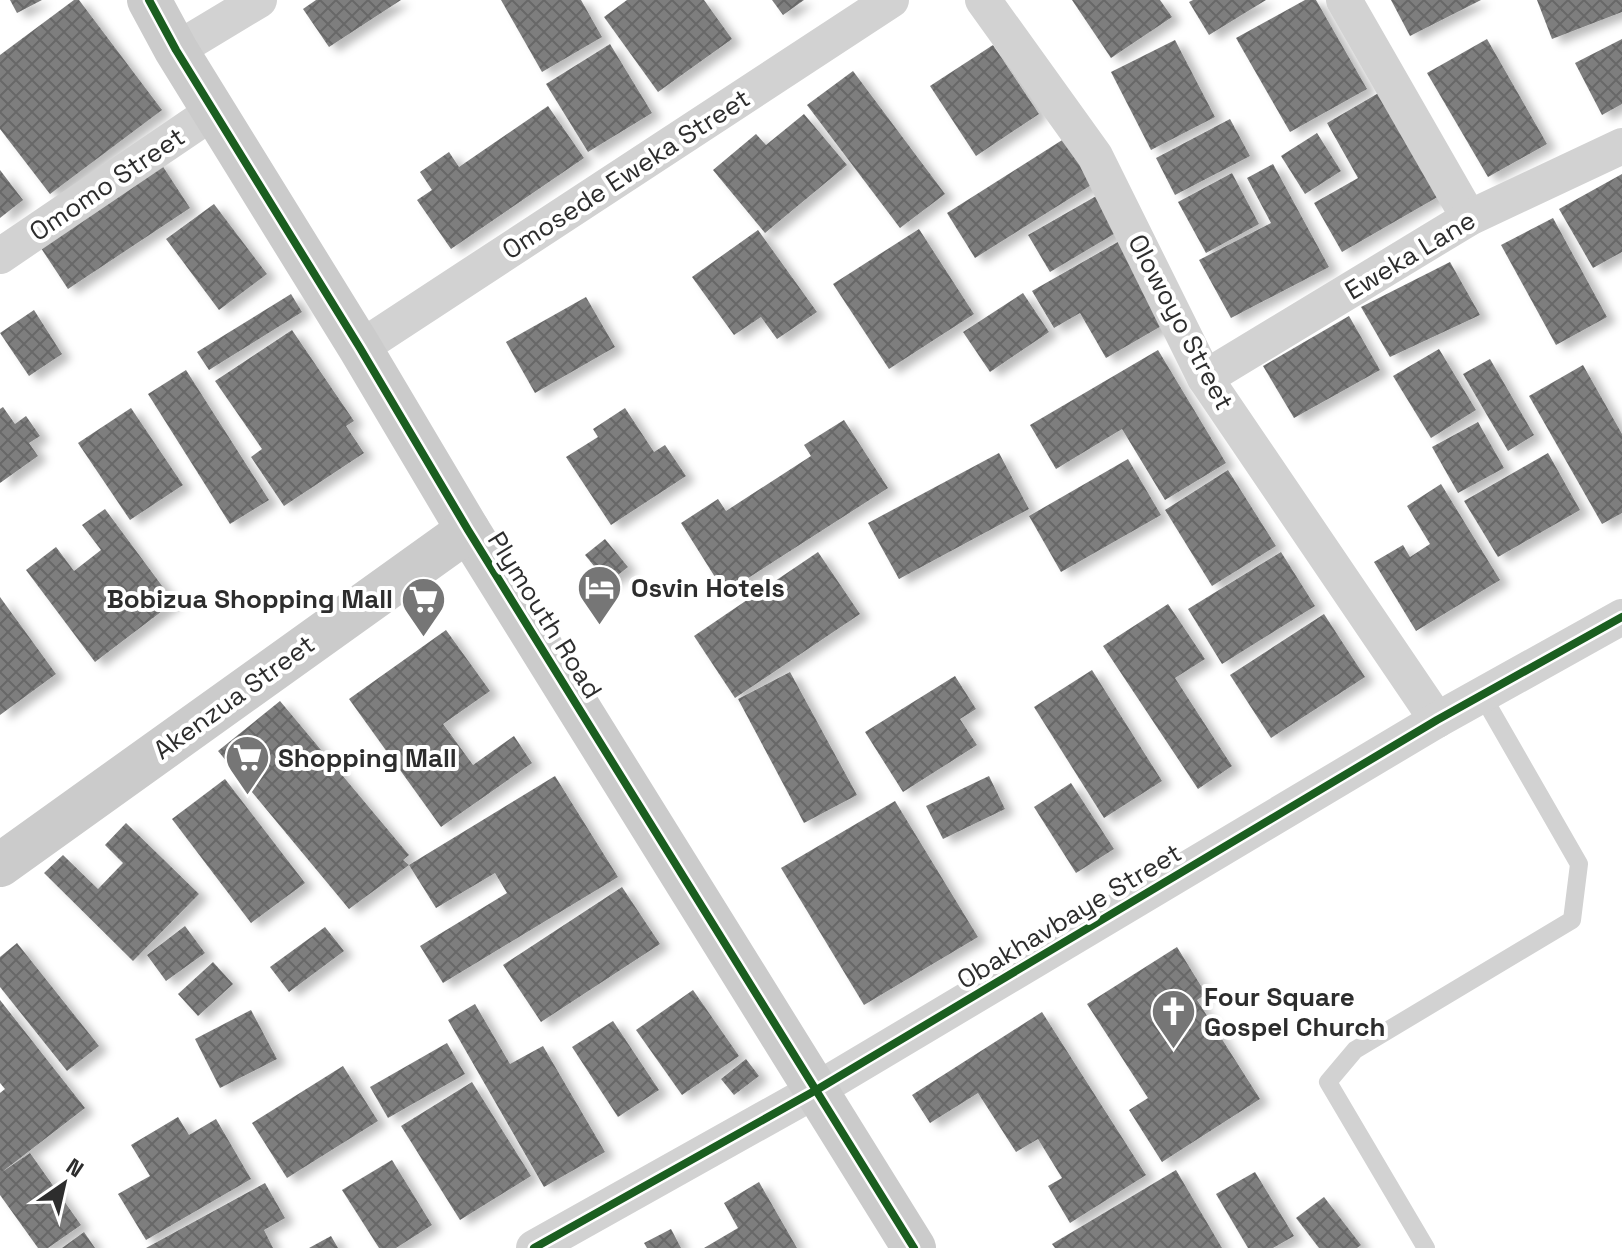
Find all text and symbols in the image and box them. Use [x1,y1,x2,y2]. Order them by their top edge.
street label: Omosede Eweka Street [496,81,756,267]
street label: Omomo Street [23,119,191,249]
street label: Eweka Lane [1338,203,1482,307]
street label: Olowoyo Street [1120,228,1242,416]
street label: Plymouth Road [480,525,610,705]
hotel icon: Osvin Hotels [576,564,624,627]
place label: Osvin Hotels [631,571,785,605]
supermarket icon: Bobizua Shopping Mall [400,575,448,638]
place label: Bobizua Shopping Mall [106,582,393,616]
street label: Akenzua Street [147,627,321,767]
supermarket icon: Shopping Mall [223,734,271,797]
place label: Shopping Mall [278,741,457,775]
street label: Obakhavbaye Street [950,835,1188,997]
place label: Four Square Gospel Church [1204,980,1386,1044]
church icon: Four Square Gospel Church [1149,988,1197,1051]
north arrow [24,1144,104,1224]
text: N [61,1152,89,1183]

